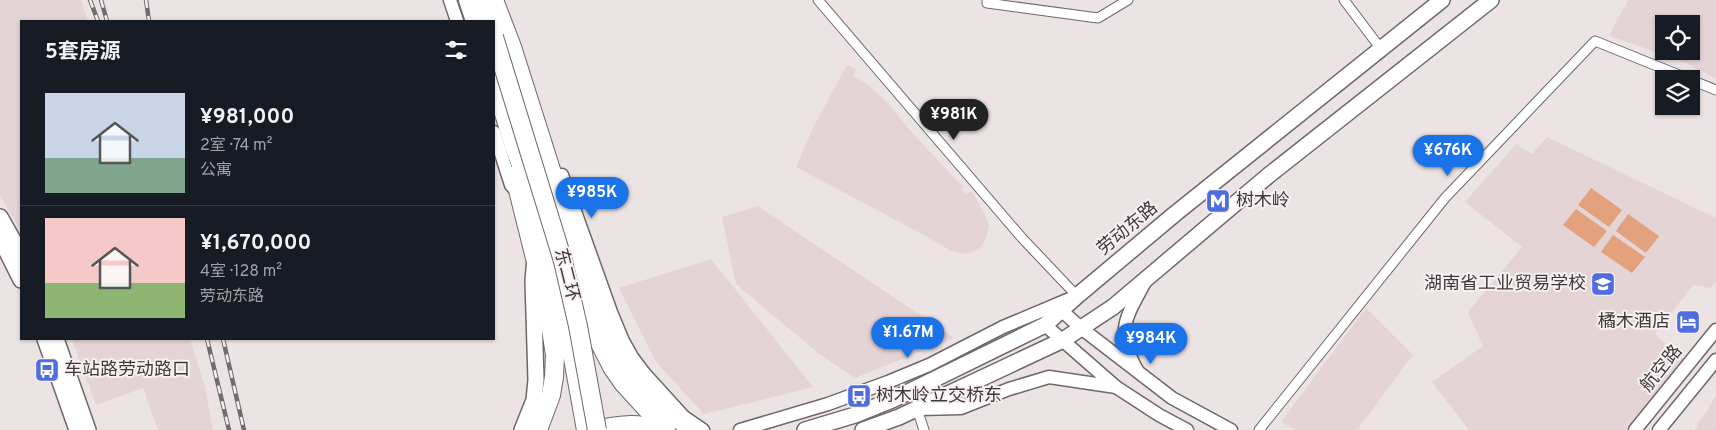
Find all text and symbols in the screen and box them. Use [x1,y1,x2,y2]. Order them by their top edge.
map controls [1655,15,1700,115]
button: locate [1655,15,1700,60]
icon: filters [442,36,470,64]
text: 5套房源 [45,39,121,66]
button: layers [1655,70,1700,115]
pin: ¥981K [919,98,989,141]
text: ¥981,000 [200,104,294,131]
text: ¥981K [930,105,978,125]
icon: home [85,113,145,173]
pin: ¥676K [1413,134,1483,177]
text: 2室 · 74 m² [200,136,272,156]
text: ¥676K [1424,141,1472,161]
text: 公寓 [200,161,232,181]
pin: ¥985K [557,176,627,219]
text: ¥985K [567,183,617,203]
metro station icon: 树木岭 [1205,188,1231,214]
place label: 树木岭 [1236,190,1290,213]
street label: 劳动东路 [1093,197,1163,261]
text: ¥1,670,000 [200,230,311,257]
icon: home [85,238,145,298]
street label: 东二环 [548,246,584,304]
text: 4室 · 128 m² [200,262,282,282]
school or university icon: 湖南省工业贸易学校 [1590,271,1616,297]
place label: 湖南省工业贸易学校 [1424,273,1586,296]
text: 劳动东路 [200,287,264,307]
hotel icon: 橘木酒店 [1675,309,1701,335]
place label: 橘木酒店 [1598,311,1670,334]
pin: ¥1.67M [867,316,949,359]
pin: ¥984K [1116,322,1186,365]
text: ¥1.67M [882,323,934,343]
text: ¥984K [1125,329,1177,349]
street label: 航空路 [1636,341,1688,397]
bus stop icon: 车站路劳动路口 [34,357,60,383]
place label: 车站路劳动路口 [64,359,190,382]
bus stop icon: 树木岭立交桥东 [846,383,872,409]
place label: 树木岭立交桥东 [876,385,1002,408]

